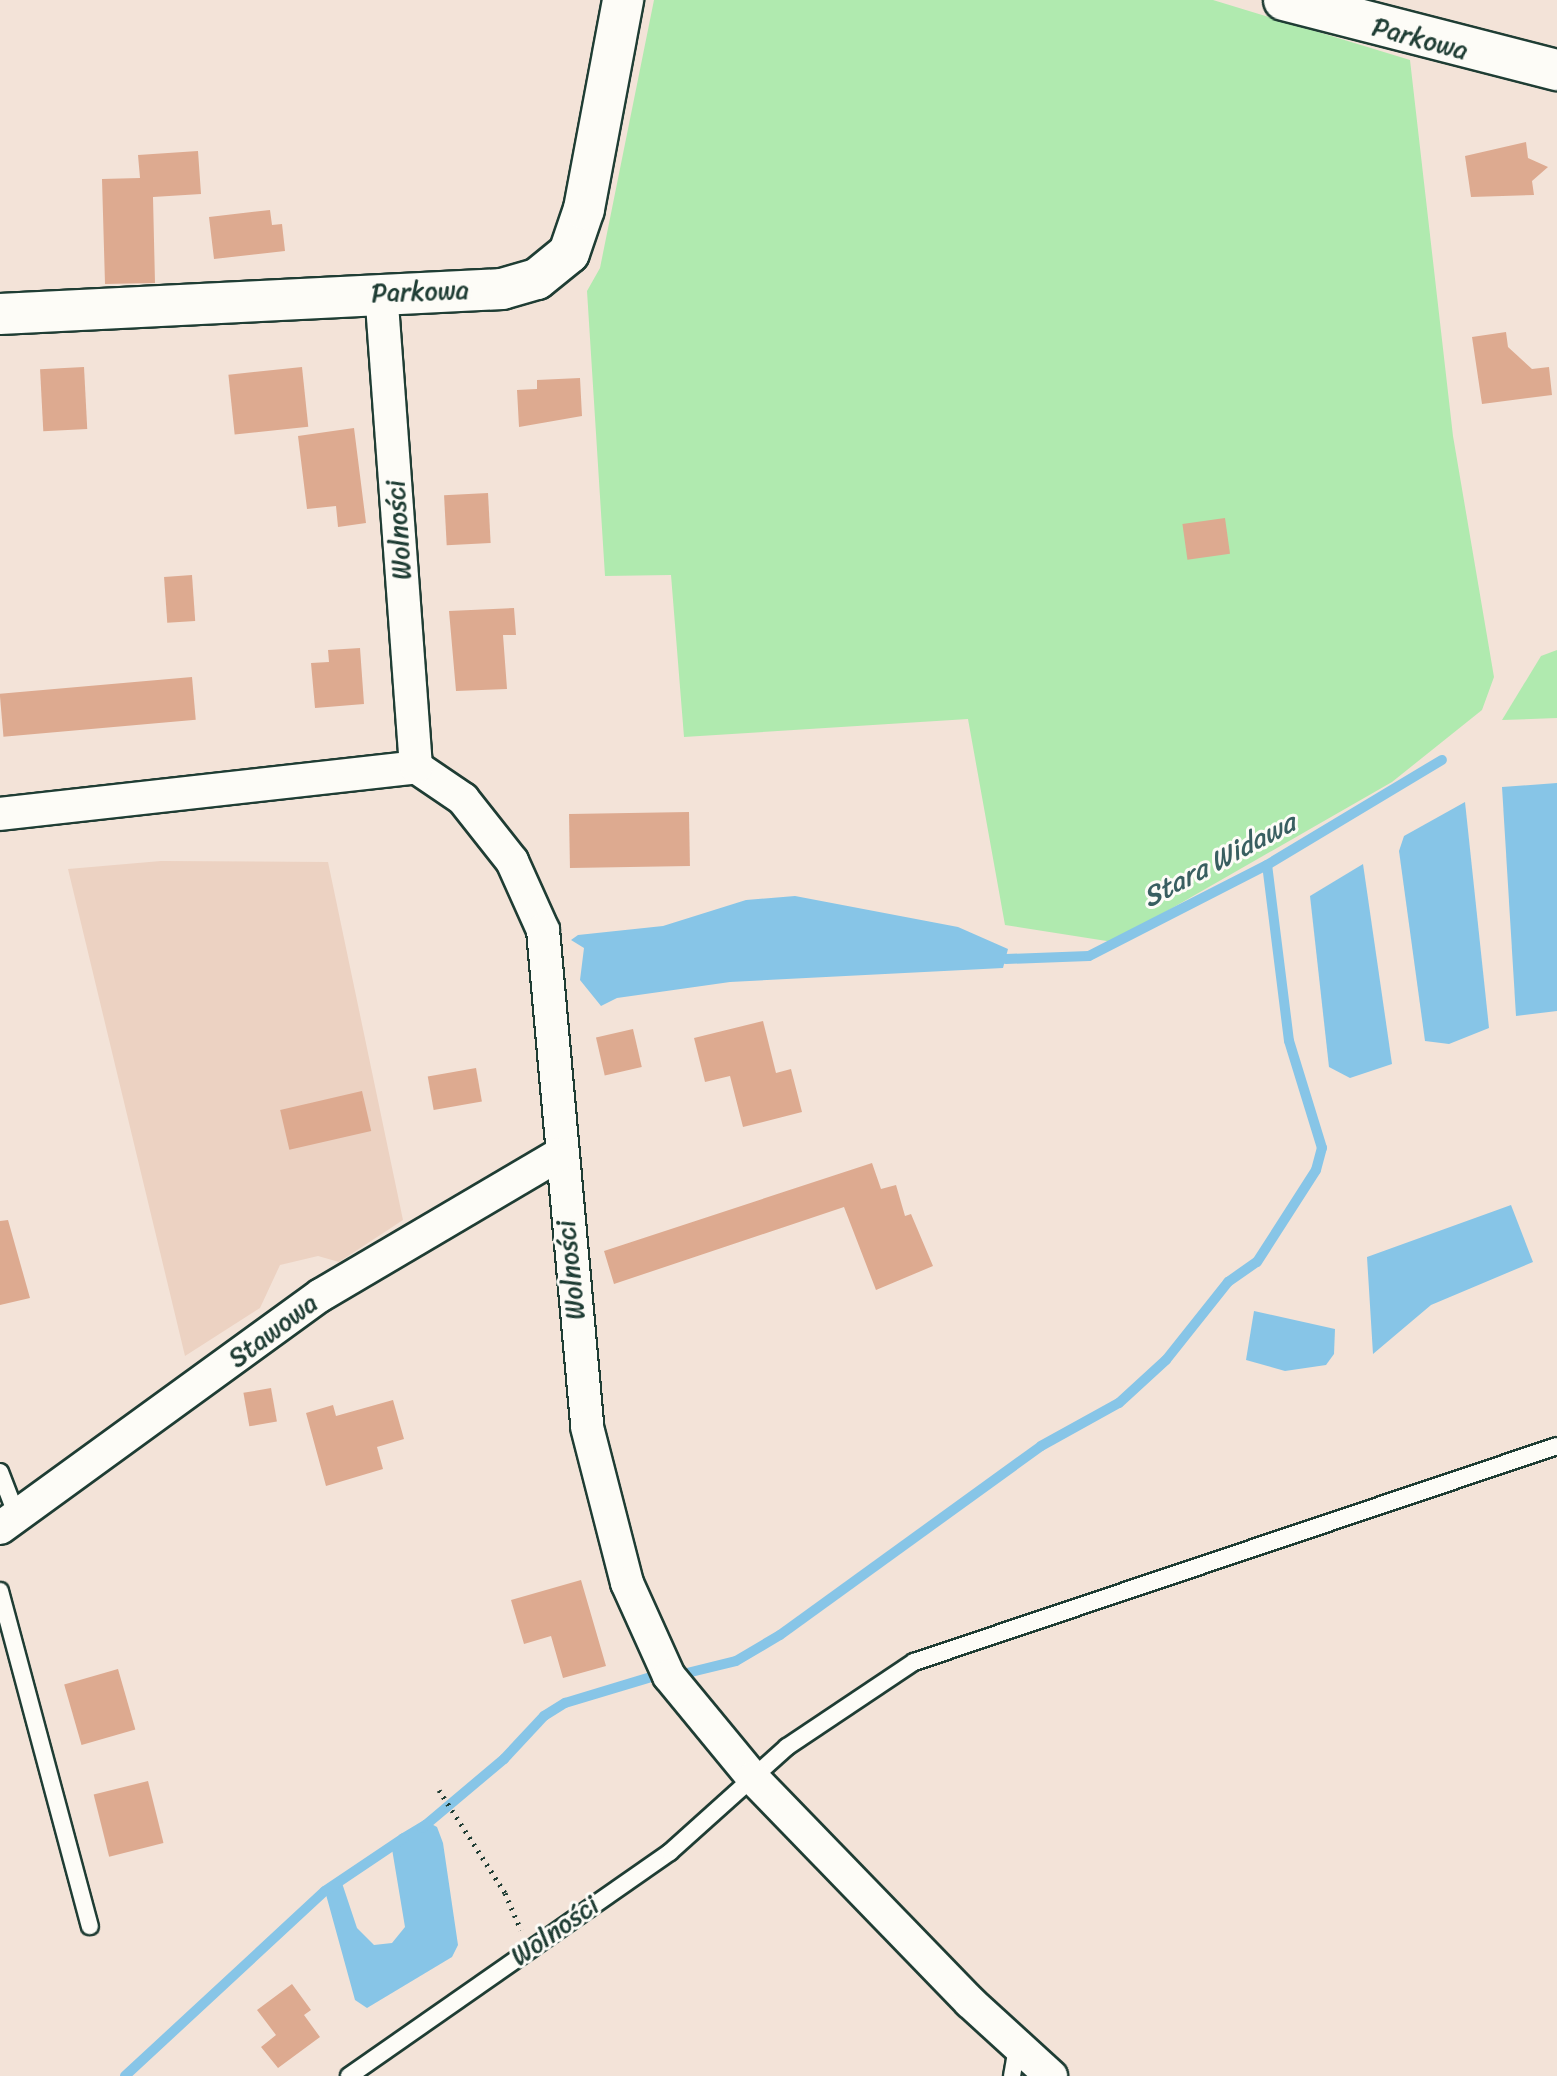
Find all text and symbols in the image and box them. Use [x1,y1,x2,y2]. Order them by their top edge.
street label: Parkowa [1369,11,1471,67]
street label: Parkowa [371,275,469,309]
street label: Wolności [380,479,418,581]
water label: Stara Widawa [1137,806,1301,914]
street label: Wolności [550,1219,592,1321]
street label: Stawowa [223,1288,323,1374]
street label: Wolności [505,1890,605,1972]

